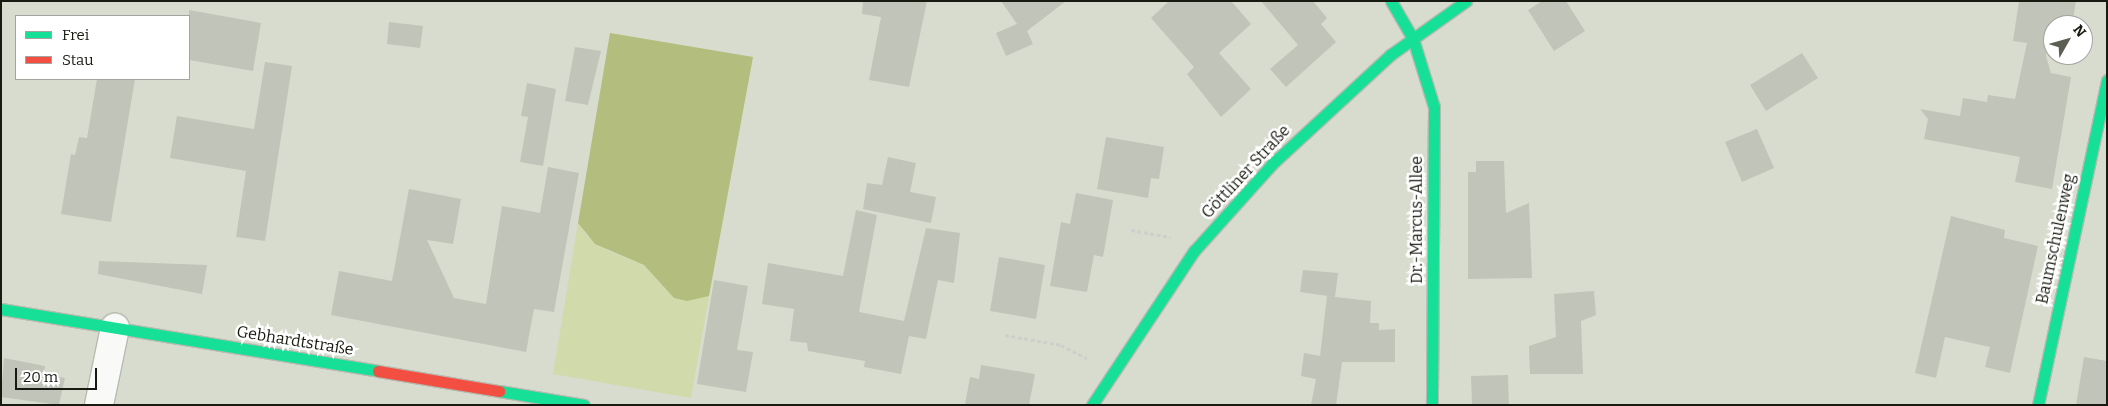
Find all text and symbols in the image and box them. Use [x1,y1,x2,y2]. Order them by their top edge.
legend [15,15,190,80]
north arrow [2043,15,2093,65]
text: N [2069,22,2089,41]
text: Frei [62,26,89,44]
text: Stau [62,51,94,69]
street label: Göttliner Straße [1198,121,1294,223]
street label: Dr.-Marcus-Allee [1407,156,1427,284]
street label: Baumschulenweg [2033,172,2079,306]
street label: Gebhardtstraße [235,322,355,360]
scale bar [18,358,100,390]
text: 20 m [23,368,58,386]

